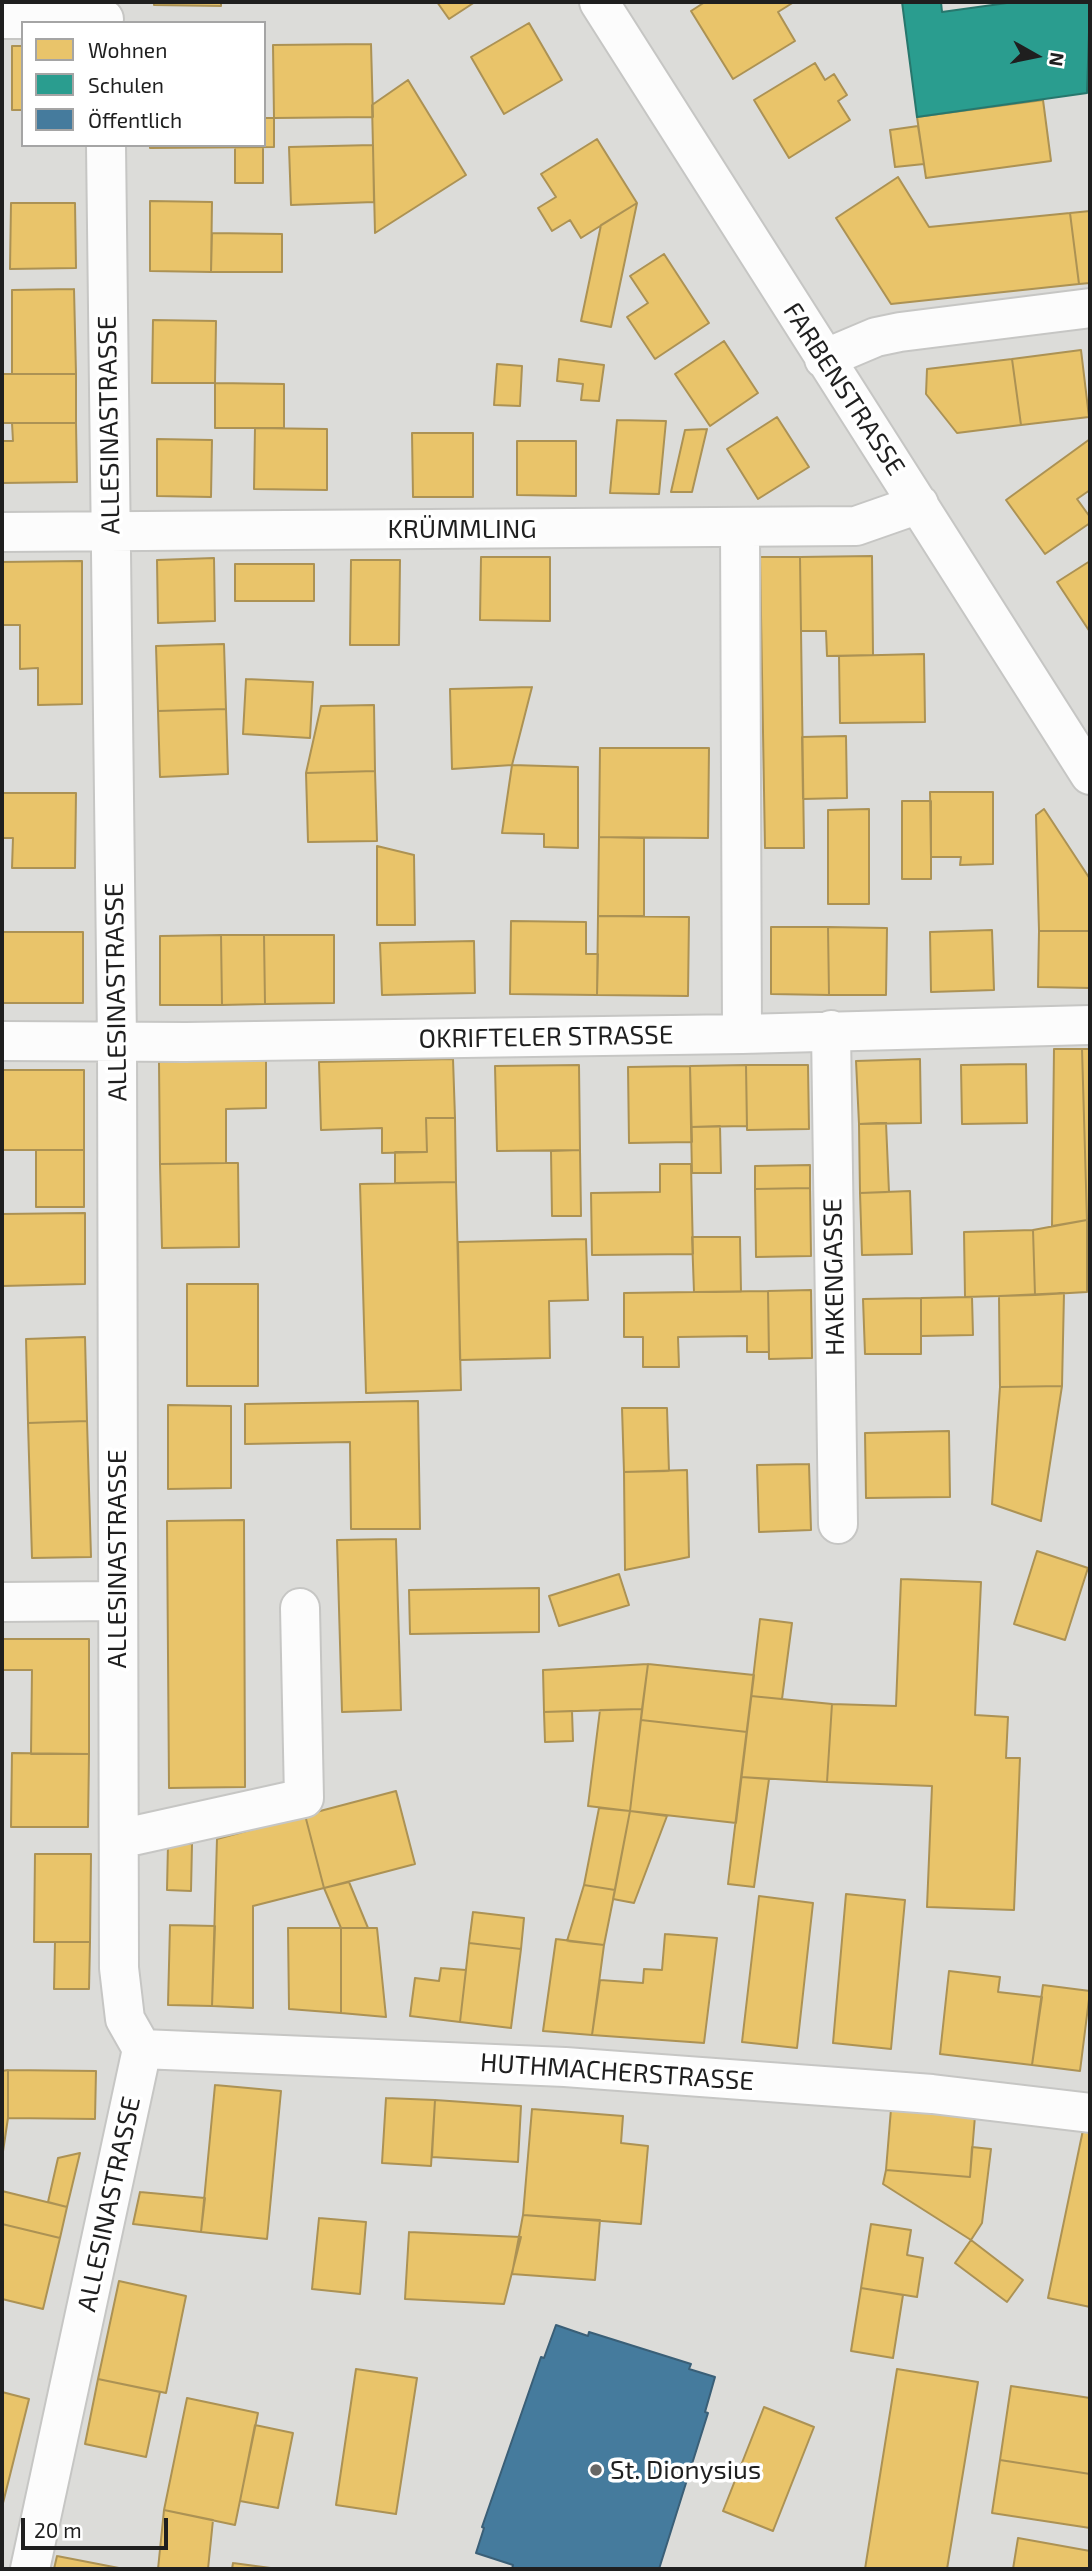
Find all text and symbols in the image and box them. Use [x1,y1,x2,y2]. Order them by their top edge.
legend [21,21,266,147]
north arrow [1001,21,1071,91]
text: Wohnen [88,37,167,62]
text: N [1045,51,1070,68]
text: Schulen [88,72,164,97]
text: Öffentlich [88,107,182,132]
street label: FARBENSTRASSE [777,297,911,481]
street label: ALLESINASTRASSE [91,315,127,535]
street label: KRÜMMLING [387,513,537,545]
street label: ALLESINASTRASSE [98,882,134,1102]
street label: OKRIFTELER STRASSE [418,1019,674,1055]
street label: HAKENGASSE [817,1198,851,1356]
street label: ALLESINASTRASSE [101,1449,133,1669]
street label: HUTHMACHERSTRASSE [479,2047,755,2097]
street label: ALLESINASTRASSE [71,2094,147,2314]
place label: St. Dionysius [610,2454,761,2486]
marker: St. Dionysius [588,2462,604,2478]
scale bar [24,2504,172,2548]
text: 20 m [34,2517,82,2542]

